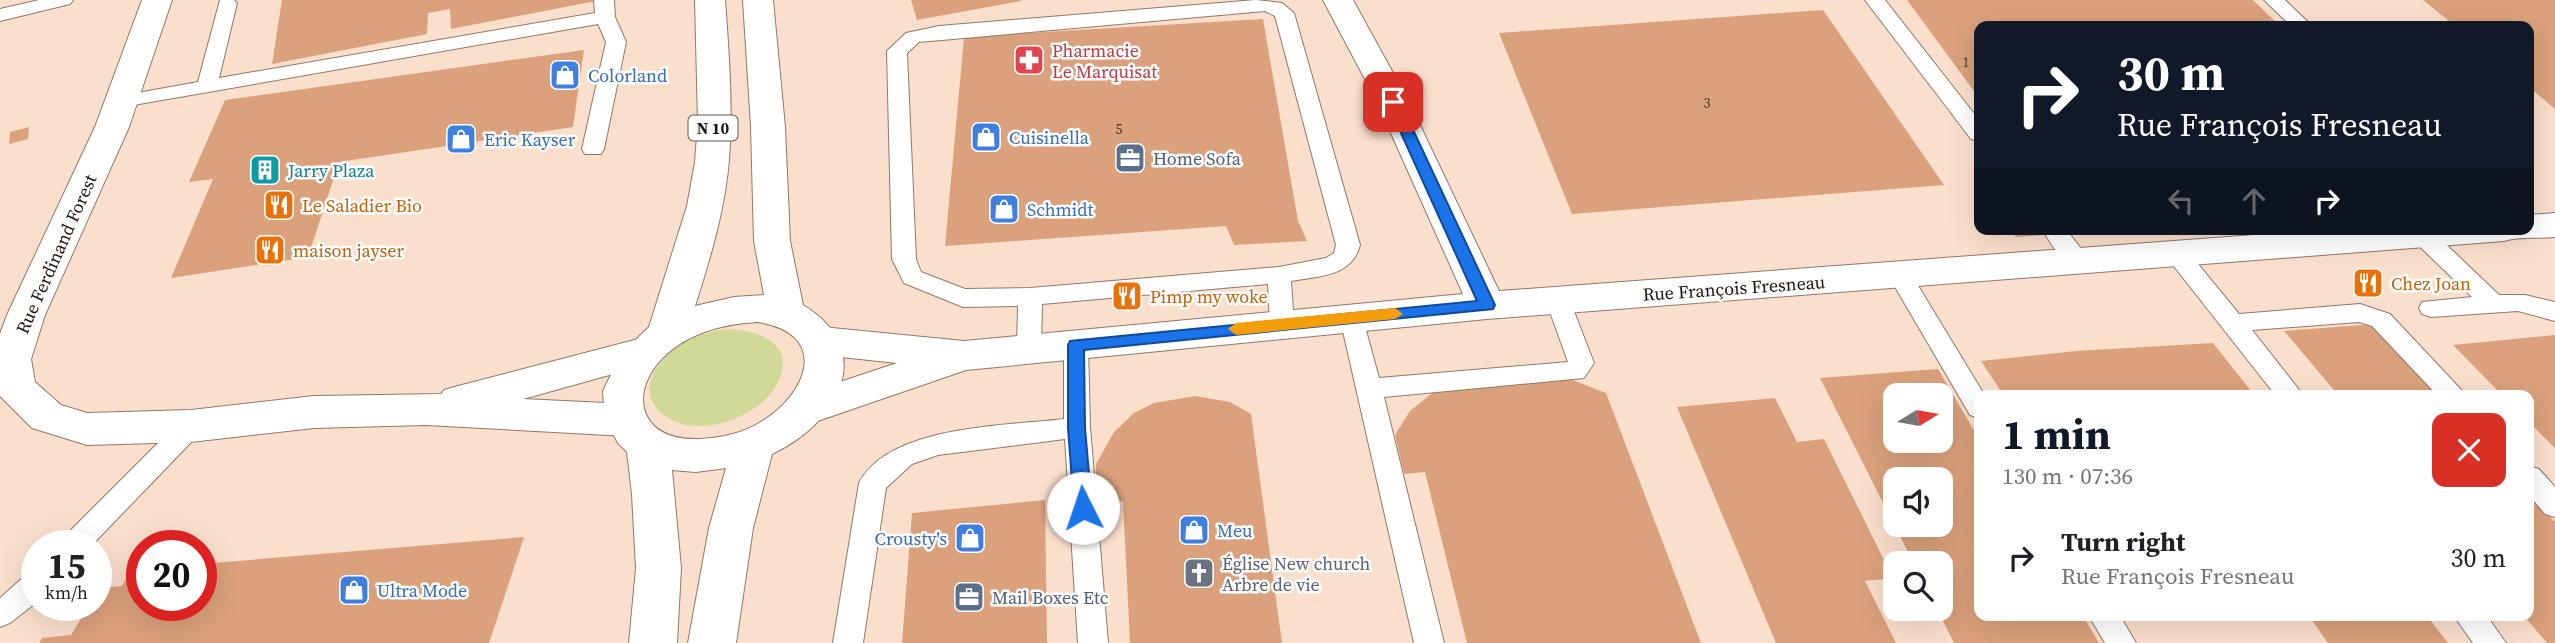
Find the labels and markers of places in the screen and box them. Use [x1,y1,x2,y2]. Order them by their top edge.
place label: Pharmacie Le Marquisat [1052,38,1157,84]
pharmacy icon: Pharmacie Le Marquisat [1012,43,1046,77]
shop icon: Colorland [548,58,582,92]
place label: Colorland [588,63,667,88]
pin [1363,72,1423,132]
shop icon: Cuisinella [969,120,1003,154]
shop icon: Eric Kayser [444,122,478,156]
place label: Cuisinella [1009,125,1090,150]
place label: Eric Kayser [484,127,576,152]
office icon: Home Sofa [1113,141,1147,175]
place label: Home Sofa [1153,146,1242,171]
building icon: Jarry Plaza [248,153,282,187]
place label: Jarry Plaza [287,158,375,183]
restaurant icon: Le Saladier Bio [262,188,296,222]
shop icon: Schmidt [987,192,1021,226]
place label: Le Saladier Bio [302,193,422,218]
place label: Schmidt [1027,197,1093,222]
restaurant icon: maison jayser [253,233,287,267]
place label: maison jayser [293,238,405,263]
restaurant icon: Chez Joan [2351,266,2385,300]
place label: Chez Joan [2391,271,2471,296]
restaurant icon: Pimp my woke [1110,279,1144,313]
place label: Pimp my woke [1150,284,1268,309]
shop icon: Meu [1177,513,1211,547]
place label: Meu [1217,518,1253,543]
shop icon: Crousty's [953,521,987,555]
place label: Crousty's [875,526,947,551]
place label: Église New church Arbre de vie [1222,551,1371,597]
church icon: Église New church Arbre de vie [1182,556,1216,590]
shop icon: Ultra Mode [337,573,371,607]
place label: Ultra Mode [377,578,467,603]
office icon: Mail Boxes Etc [952,580,986,614]
place label: Mail Boxes Etc [992,585,1109,610]

